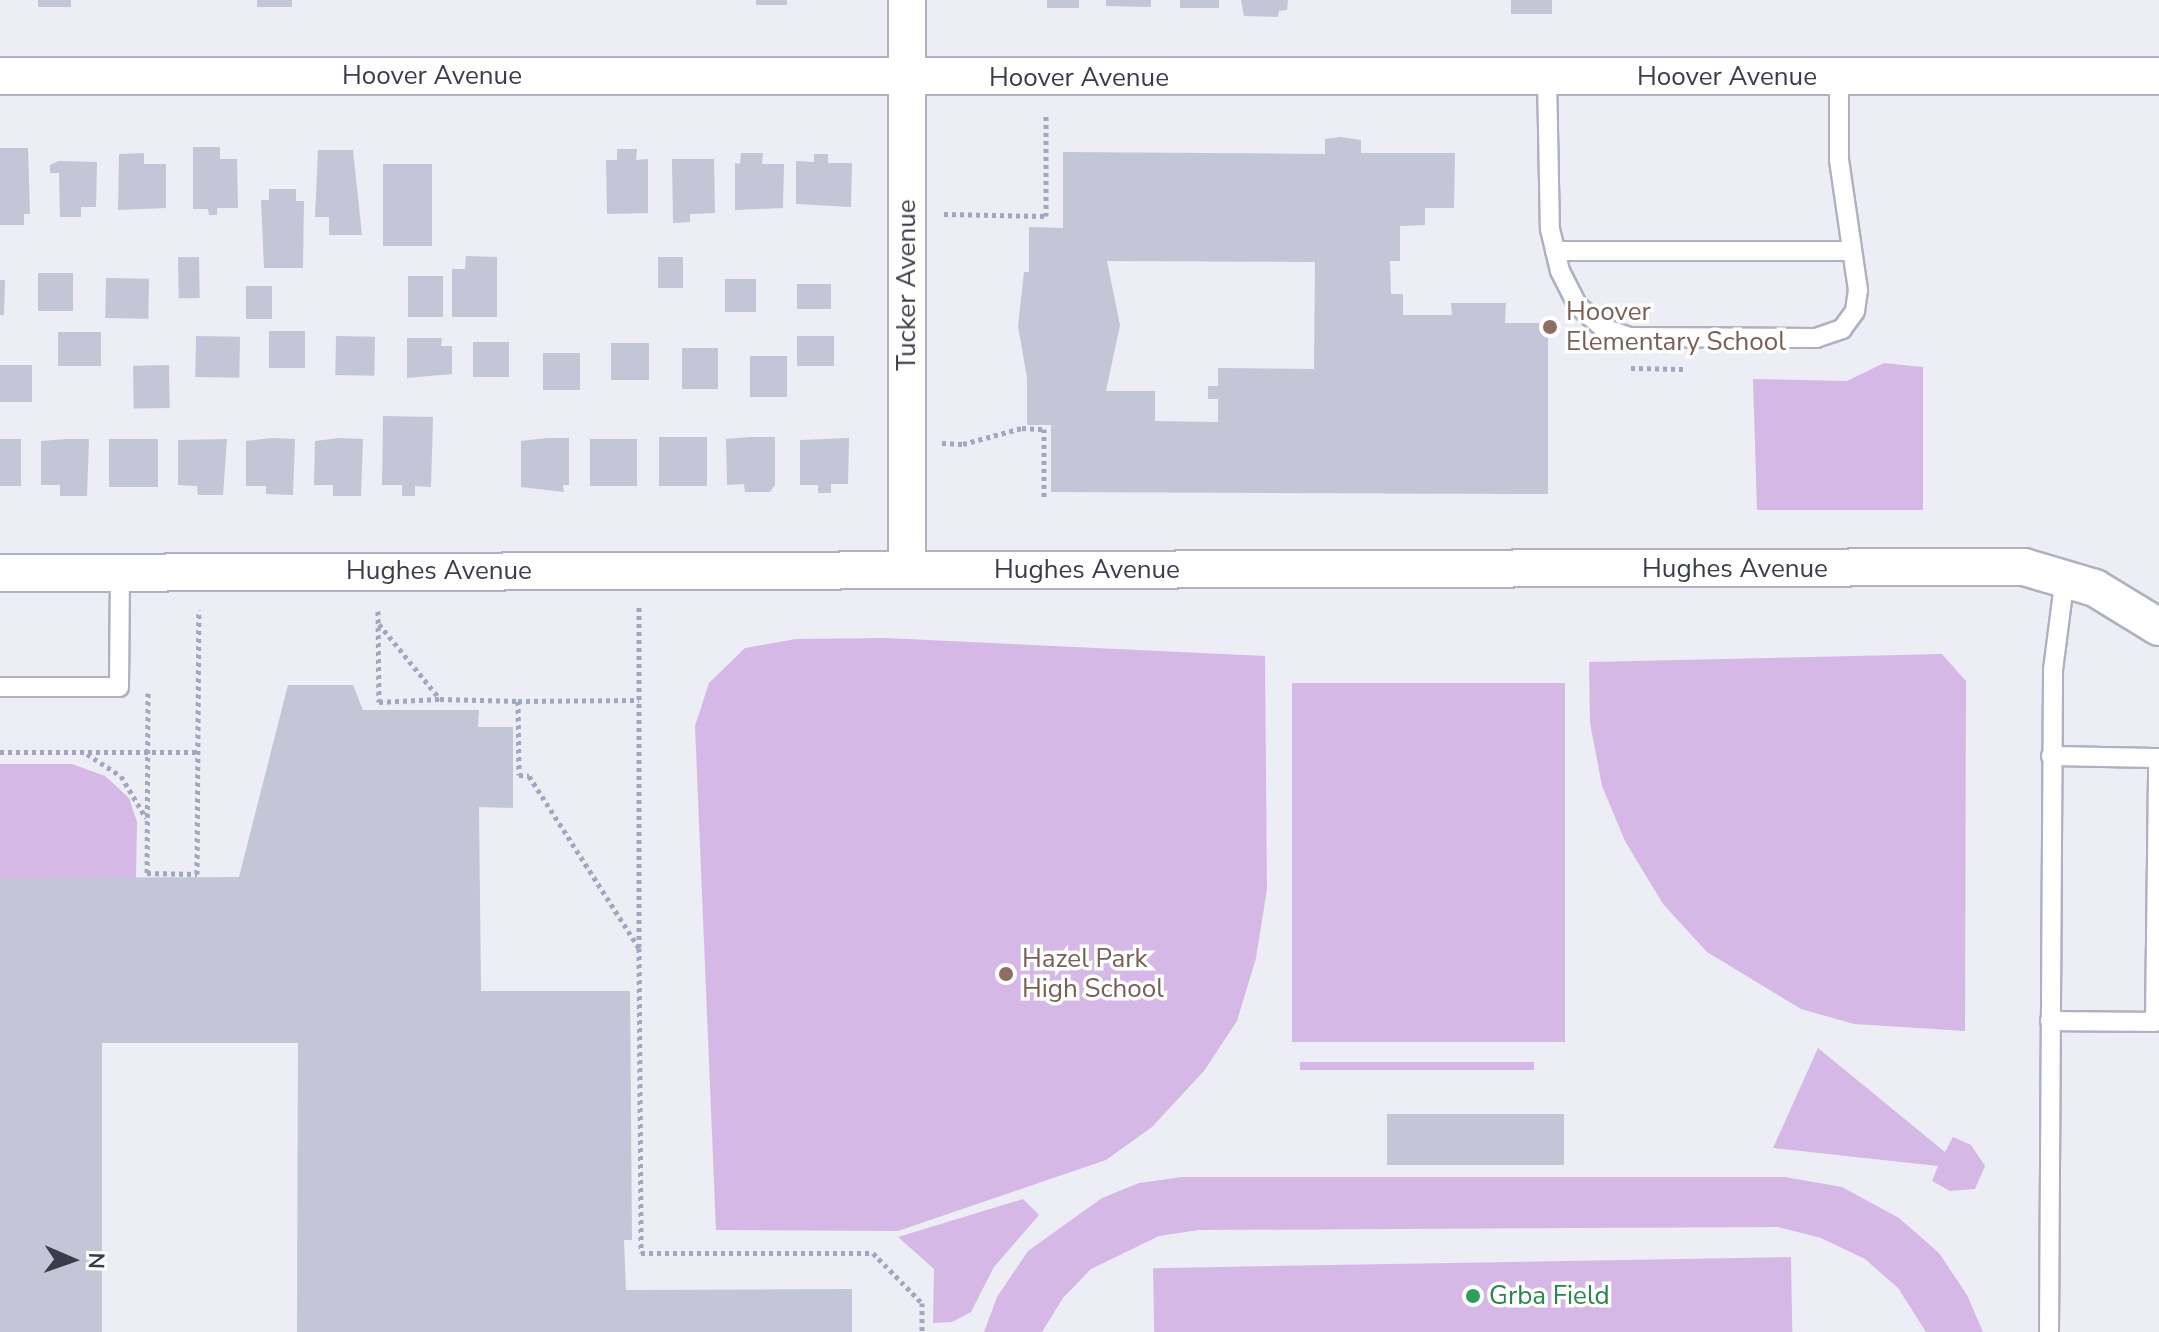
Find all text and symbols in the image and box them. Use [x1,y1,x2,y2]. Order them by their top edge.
street label: Hoover Avenue [342,60,522,92]
street label: Hoover Avenue [1637,61,1817,93]
street label: Hoover Avenue [989,62,1169,94]
street label: Tucker Avenue [891,199,923,371]
place label: Hoover Elementary School [1566,296,1786,358]
marker: Hoover Elementary School [1541,318,1559,336]
street label: Hughes Avenue [1642,553,1828,585]
street label: Hughes Avenue [994,554,1180,586]
street label: Hughes Avenue [346,555,532,587]
place label: Hazel Park High School [1022,943,1164,1004]
marker: Hazel Park High School [997,965,1015,983]
north arrow [32,1220,112,1300]
text: N [81,1252,111,1270]
place label: Grba Field [1489,1280,1610,1312]
marker: Grba Field [1464,1287,1482,1305]

